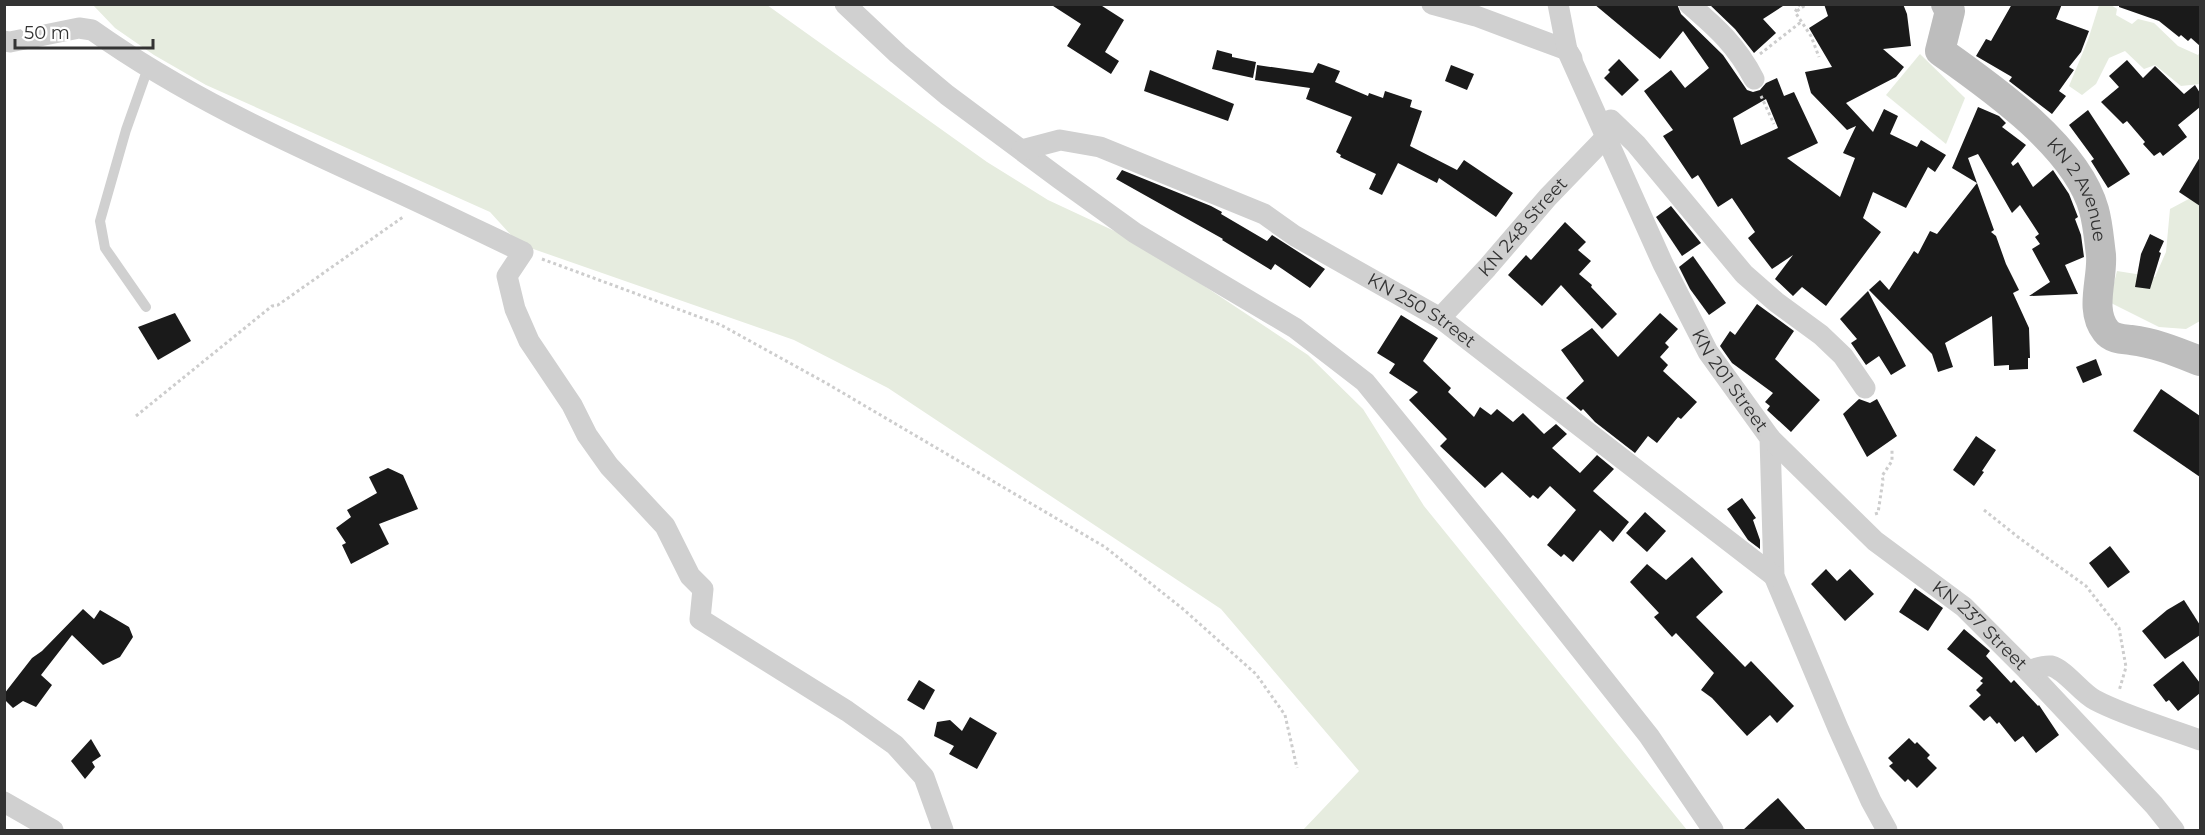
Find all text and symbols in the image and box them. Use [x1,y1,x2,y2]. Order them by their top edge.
scale bar [15,12,153,50]
text: 50 m [24,22,70,44]
street label: KN 2 Avenue [2042,133,2110,243]
street label: KN 248 Street [1474,173,1572,281]
street label: KN 250 Street [1364,268,1480,353]
street label: KN 201 Street [1687,325,1773,436]
street label: KN 237 Street [1928,576,2032,675]

